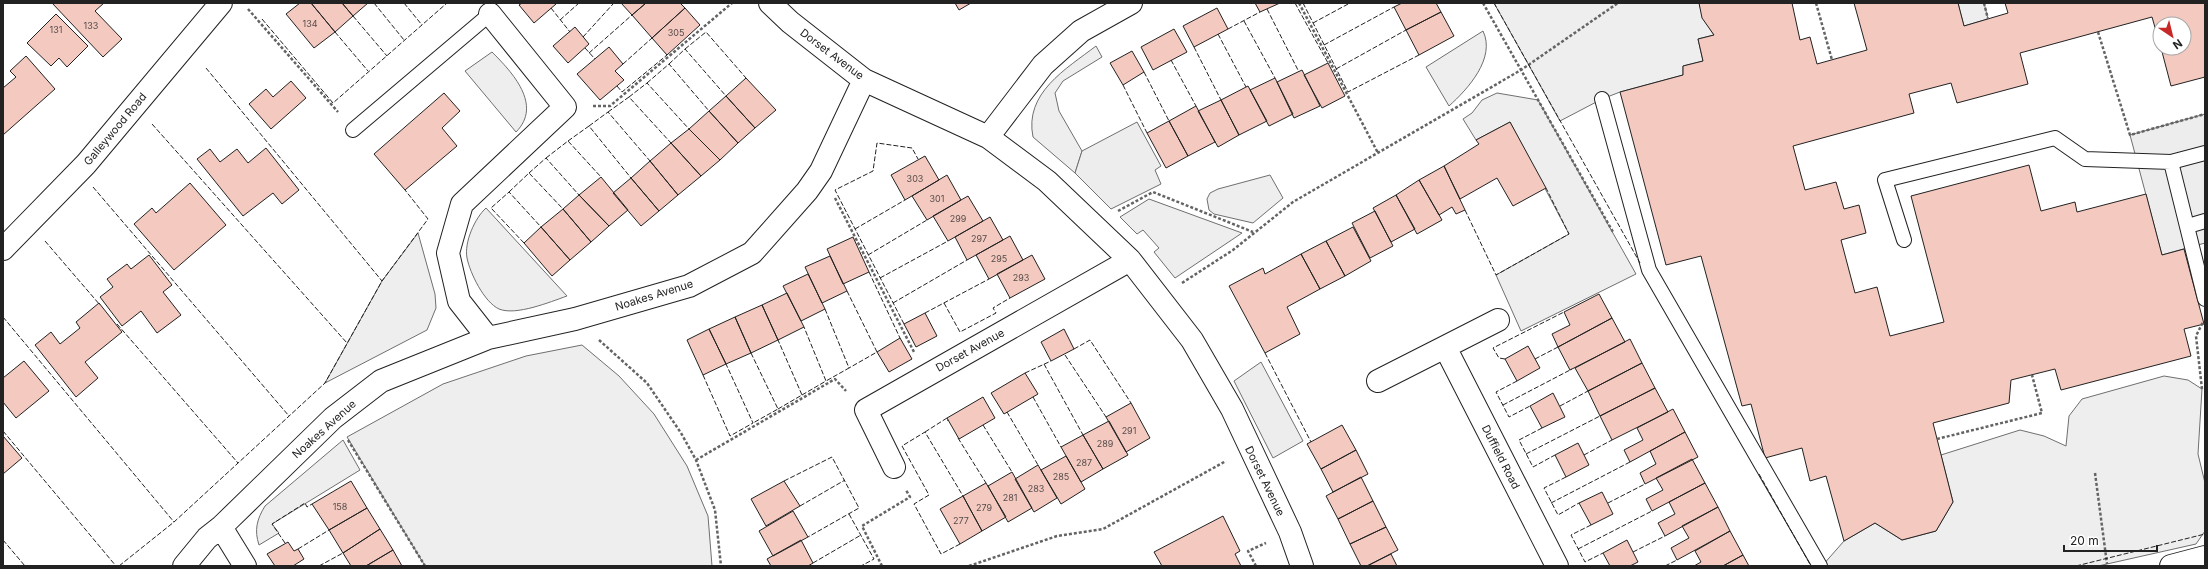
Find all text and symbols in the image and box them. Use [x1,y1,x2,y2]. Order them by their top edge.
north arrow [2152,16,2192,56]
house number: 134 [302,18,318,29]
house number: 133 [84,20,99,31]
house number: 131 [50,24,62,35]
street label: Dorset Avenue [797,25,867,83]
house number: 305 [668,27,684,38]
text: N [2170,36,2185,52]
street label: Galleywood Road [81,90,149,168]
house number: 303 [907,173,924,184]
house number: 301 [930,193,944,204]
house number: 299 [950,213,967,224]
house number: 297 [971,233,987,244]
house number: 295 [991,253,1007,264]
house number: 293 [1013,272,1030,283]
street label: Noakes Avenue [613,276,695,314]
street label: Dorset Avenue [933,325,1007,375]
street label: Noakes Avenue [289,397,359,461]
street label: Duffield Road [1479,423,1523,491]
house number: 291 [1122,425,1136,436]
house number: 289 [1097,438,1114,449]
street label: Dorset Avenue [1242,444,1288,518]
house number: 287 [1076,457,1092,468]
house number: 285 [1053,471,1069,482]
house number: 283 [1028,483,1045,494]
house number: 281 [1003,492,1017,503]
house number: 158 [333,501,348,512]
house number: 279 [976,502,992,513]
house number: 277 [953,515,969,526]
scale bar [2064,527,2157,553]
text: 20 m [2070,533,2099,548]

